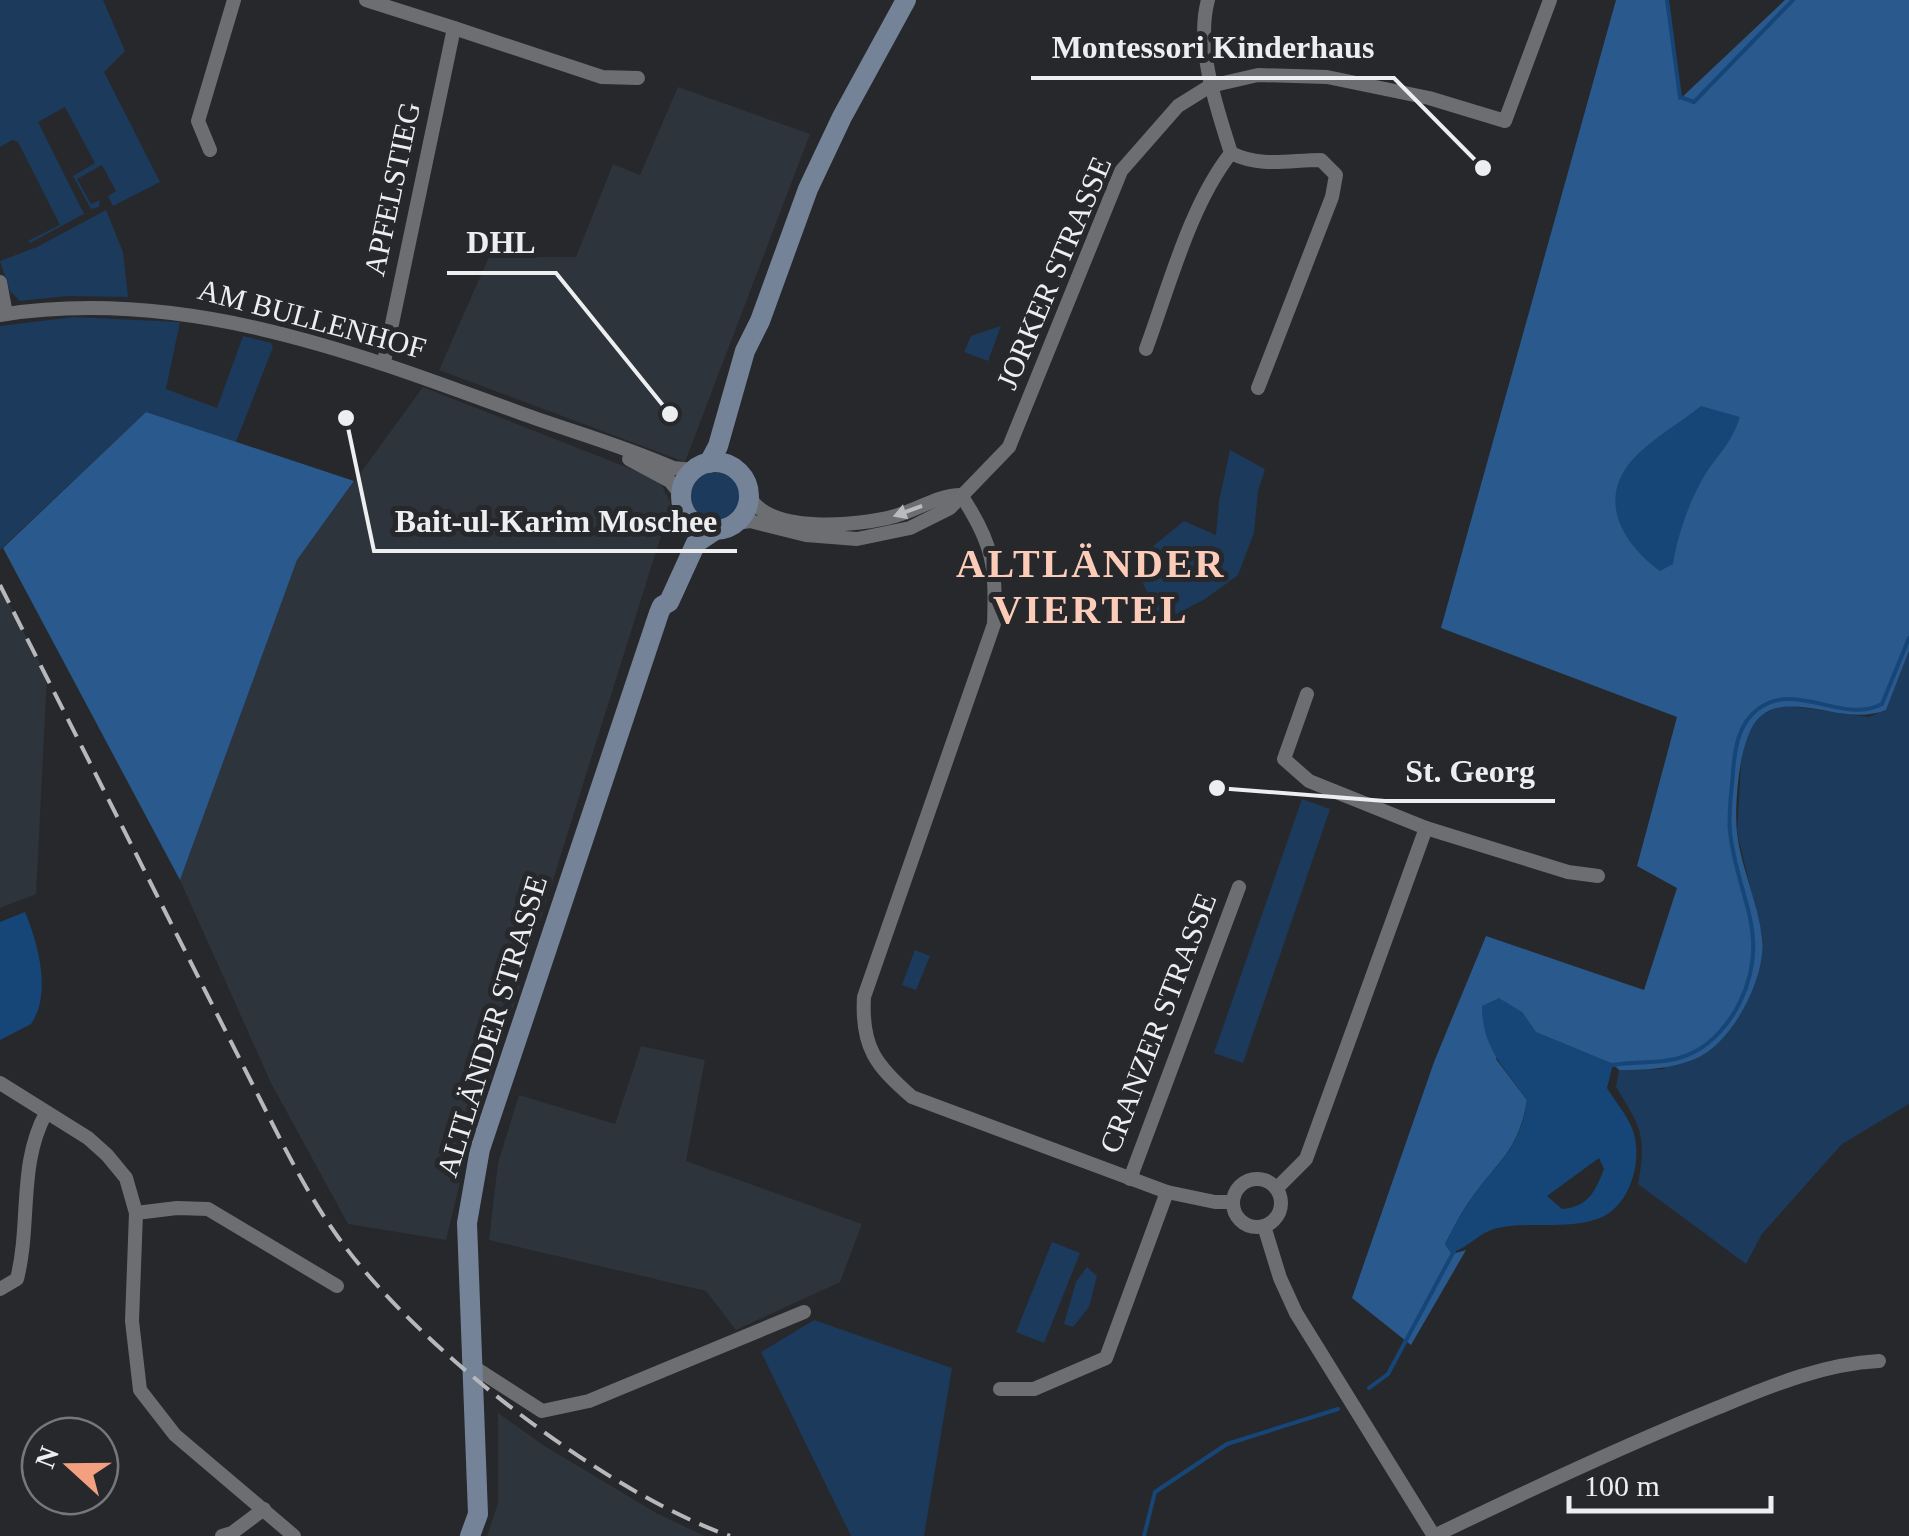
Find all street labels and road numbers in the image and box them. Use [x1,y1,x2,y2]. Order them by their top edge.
street label: APFELSTIEG [357,99,426,279]
street label: JORKER STRASSE [990,152,1117,394]
street label: AM BULLENHOF [195,272,429,365]
street label: ALTLÄNDER STRASSE [430,871,553,1180]
street label: CRANZER STRASSE [1093,888,1222,1158]

